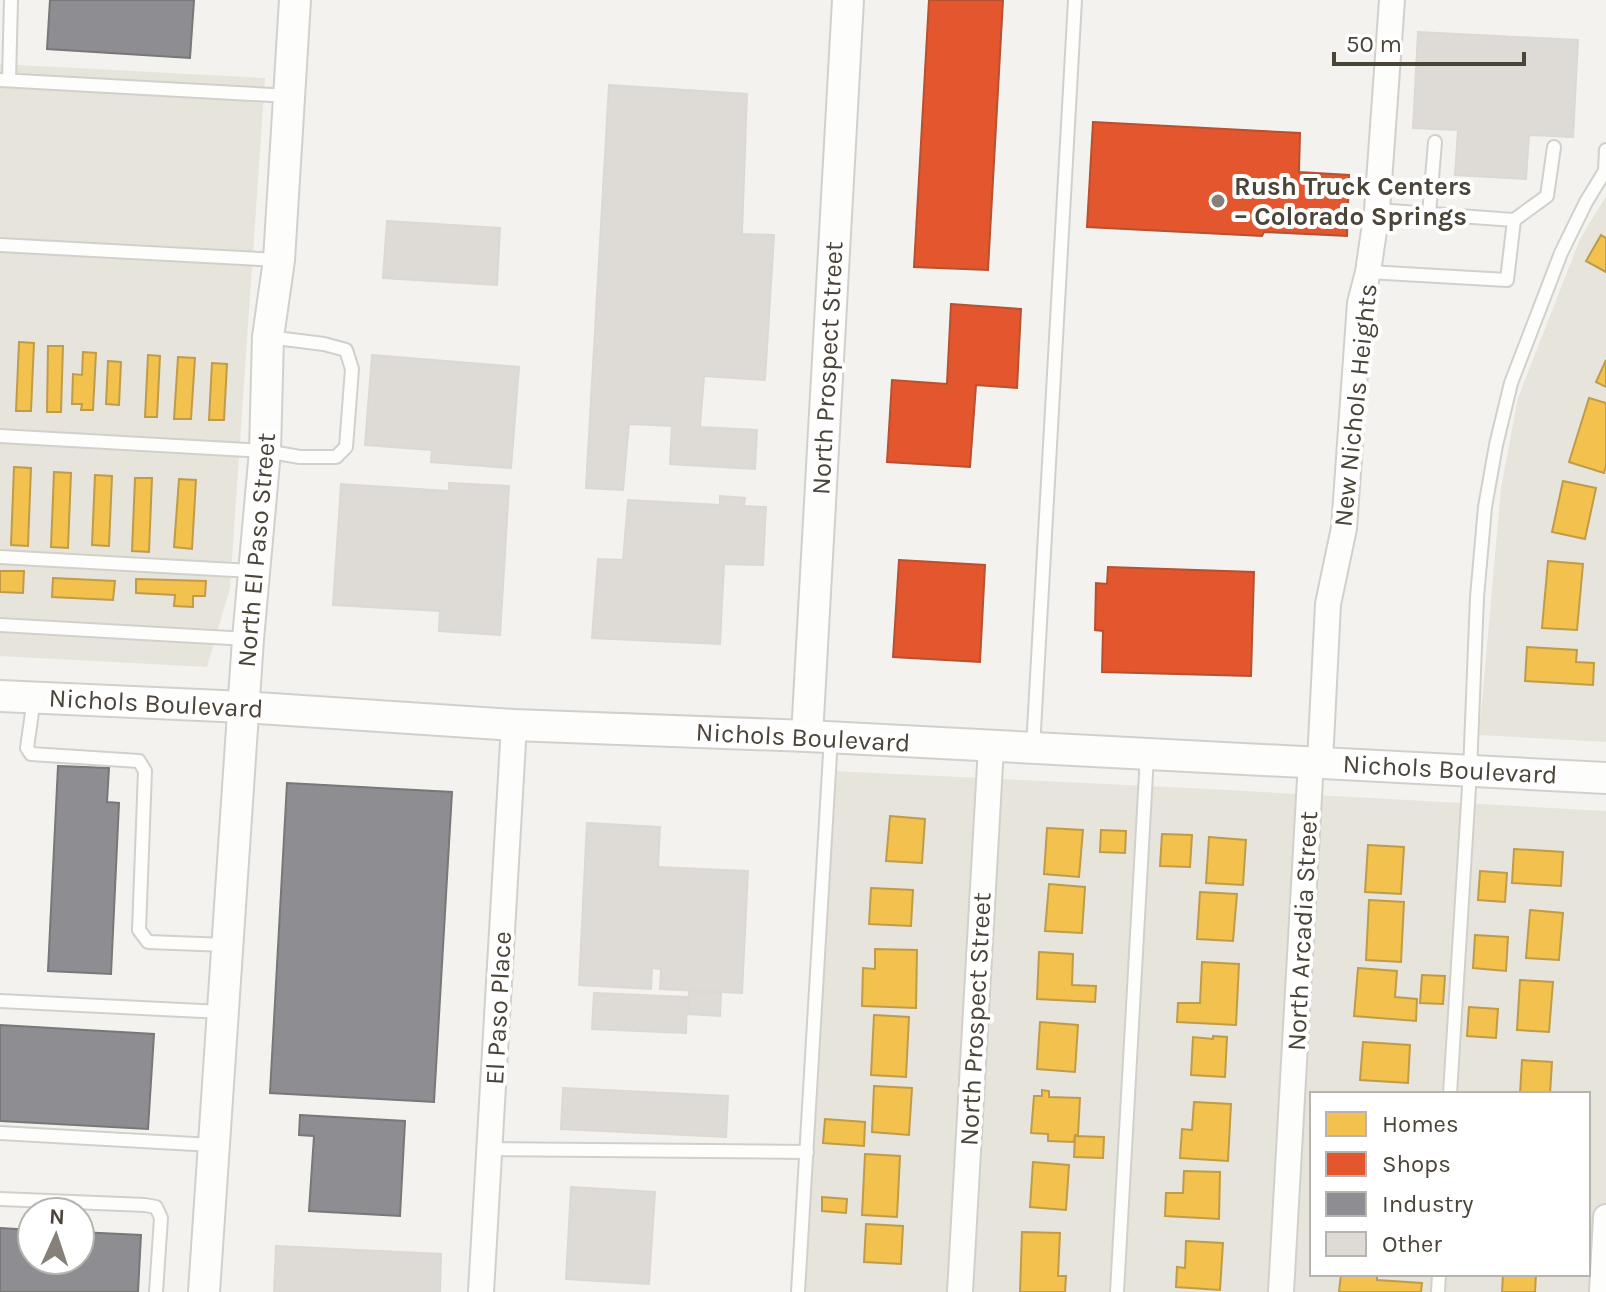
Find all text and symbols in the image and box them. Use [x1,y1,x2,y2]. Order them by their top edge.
scale bar [1334,16,1524,66]
text: 50 m [1346,30,1402,58]
place label: Rush Truck Centers – Colorado Springs [1234,171,1472,232]
marker: Rush Truck Centers – Colorado Springs [1209,192,1227,210]
street label: North Prospect Street [805,240,850,496]
street label: New Nichols Heights [1327,282,1384,528]
street label: North El Paso Street [231,431,282,669]
street label: Nichols Boulevard [48,682,264,725]
street label: Nichols Boulevard [695,716,911,759]
street label: Nichols Boulevard [1342,748,1558,791]
street label: North Arcadia Street [1281,810,1324,1052]
street label: North Prospect Street [953,891,998,1147]
street label: El Paso Place [479,931,518,1086]
legend [1310,1092,1590,1276]
text: Homes [1382,1110,1459,1138]
text: Shops [1382,1150,1451,1178]
text: Industry [1382,1190,1473,1218]
north arrow [16,1196,96,1276]
text: N [48,1204,66,1230]
text: Other [1382,1230,1442,1258]

